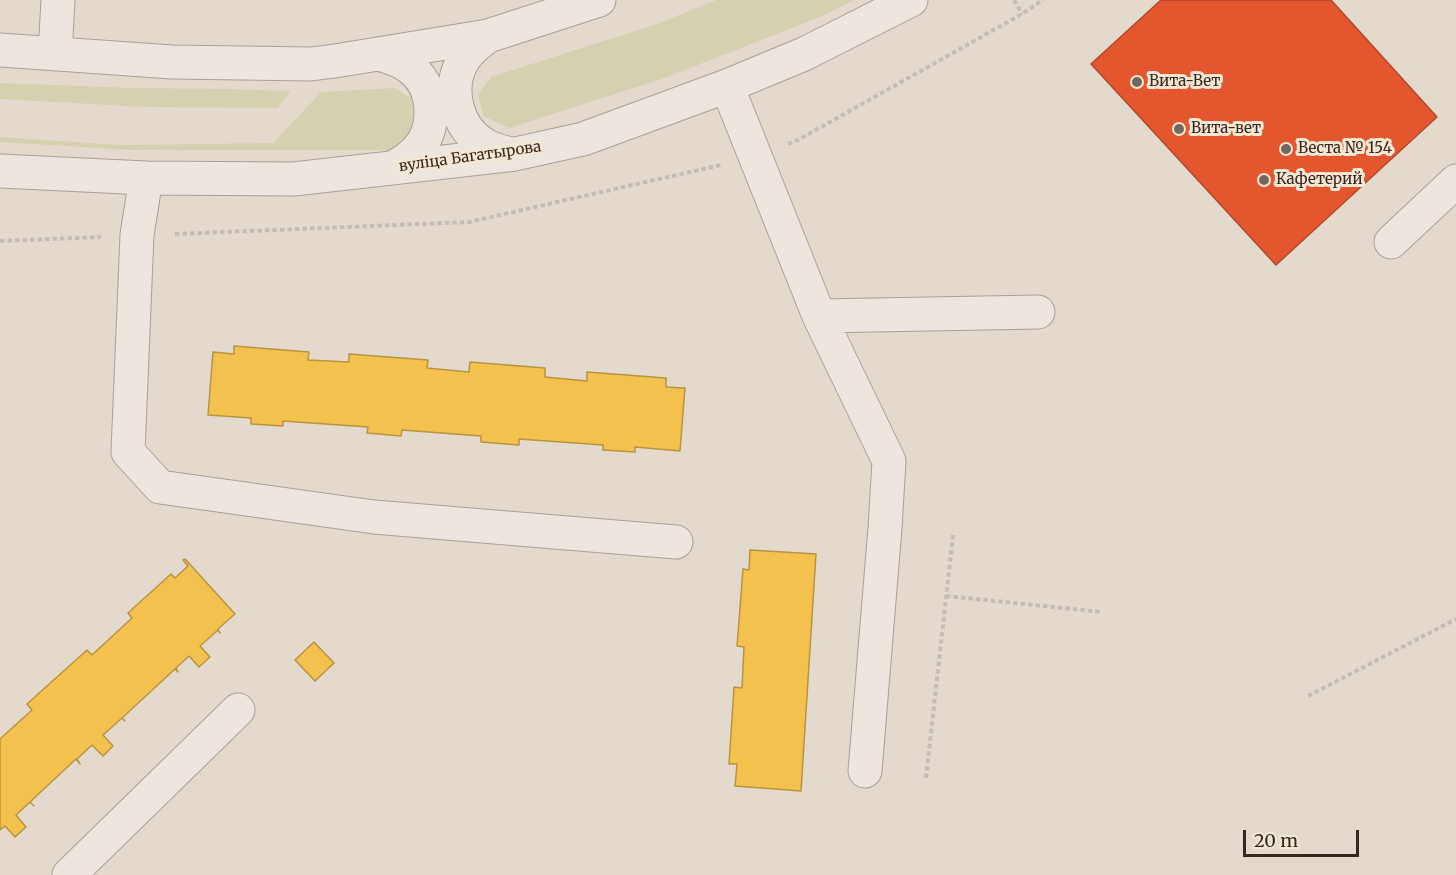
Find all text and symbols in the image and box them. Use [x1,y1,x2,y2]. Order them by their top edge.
place label: Вита-Вет [1149,73,1220,91]
marker: Вита-Вет [1130,75,1144,89]
place label: Вита-вет [1191,120,1261,138]
marker: Вита-вет [1172,122,1186,136]
street label: вуліца Багатырова [398,138,542,176]
place label: Веста № 154 [1298,140,1392,158]
marker: Веста № 154 [1279,142,1293,156]
place label: Кафетерий [1276,171,1363,189]
marker: Кафетерий [1257,173,1271,187]
scale bar [1246,818,1362,856]
text: 20 m [1254,829,1298,852]

